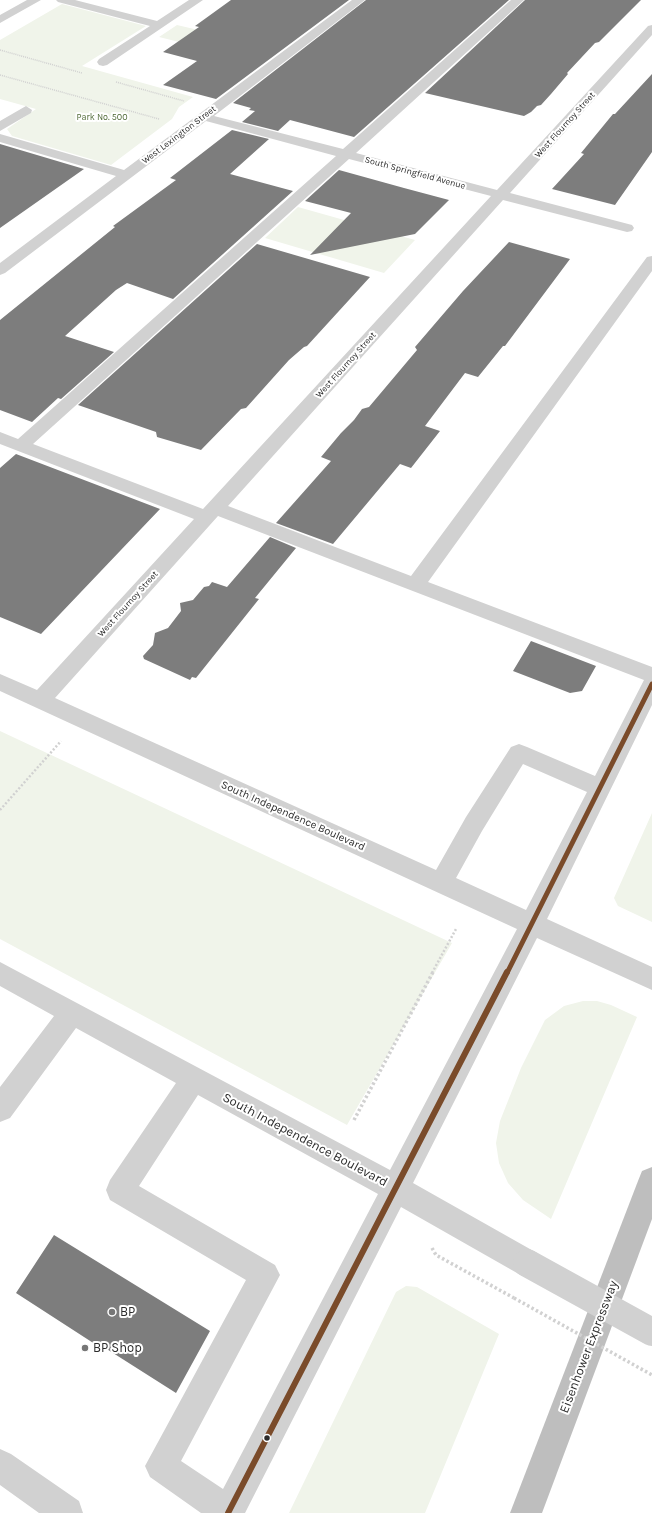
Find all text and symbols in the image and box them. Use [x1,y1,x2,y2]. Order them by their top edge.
street label: West Flournoy Street [533,90,597,160]
street label: West Lexington Street [140,104,218,166]
park label: Park No. 500 [77,112,127,122]
street label: South Springfield Avenue [363,154,467,192]
street label: West Flournoy Street [314,330,378,400]
street label: West Flournoy Street [96,569,160,639]
street label: South Independence Boulevard [219,778,367,854]
street label: South Independence Boulevard [220,1090,390,1190]
street label: Eisenhower Expressway [557,1279,621,1415]
place label: BP [120,1304,135,1320]
marker: BP [107,1307,117,1317]
place label: BP Shop [93,1340,142,1356]
marker: BP Shop [80,1343,90,1353]
unlabelled marker [262,1433,272,1443]

